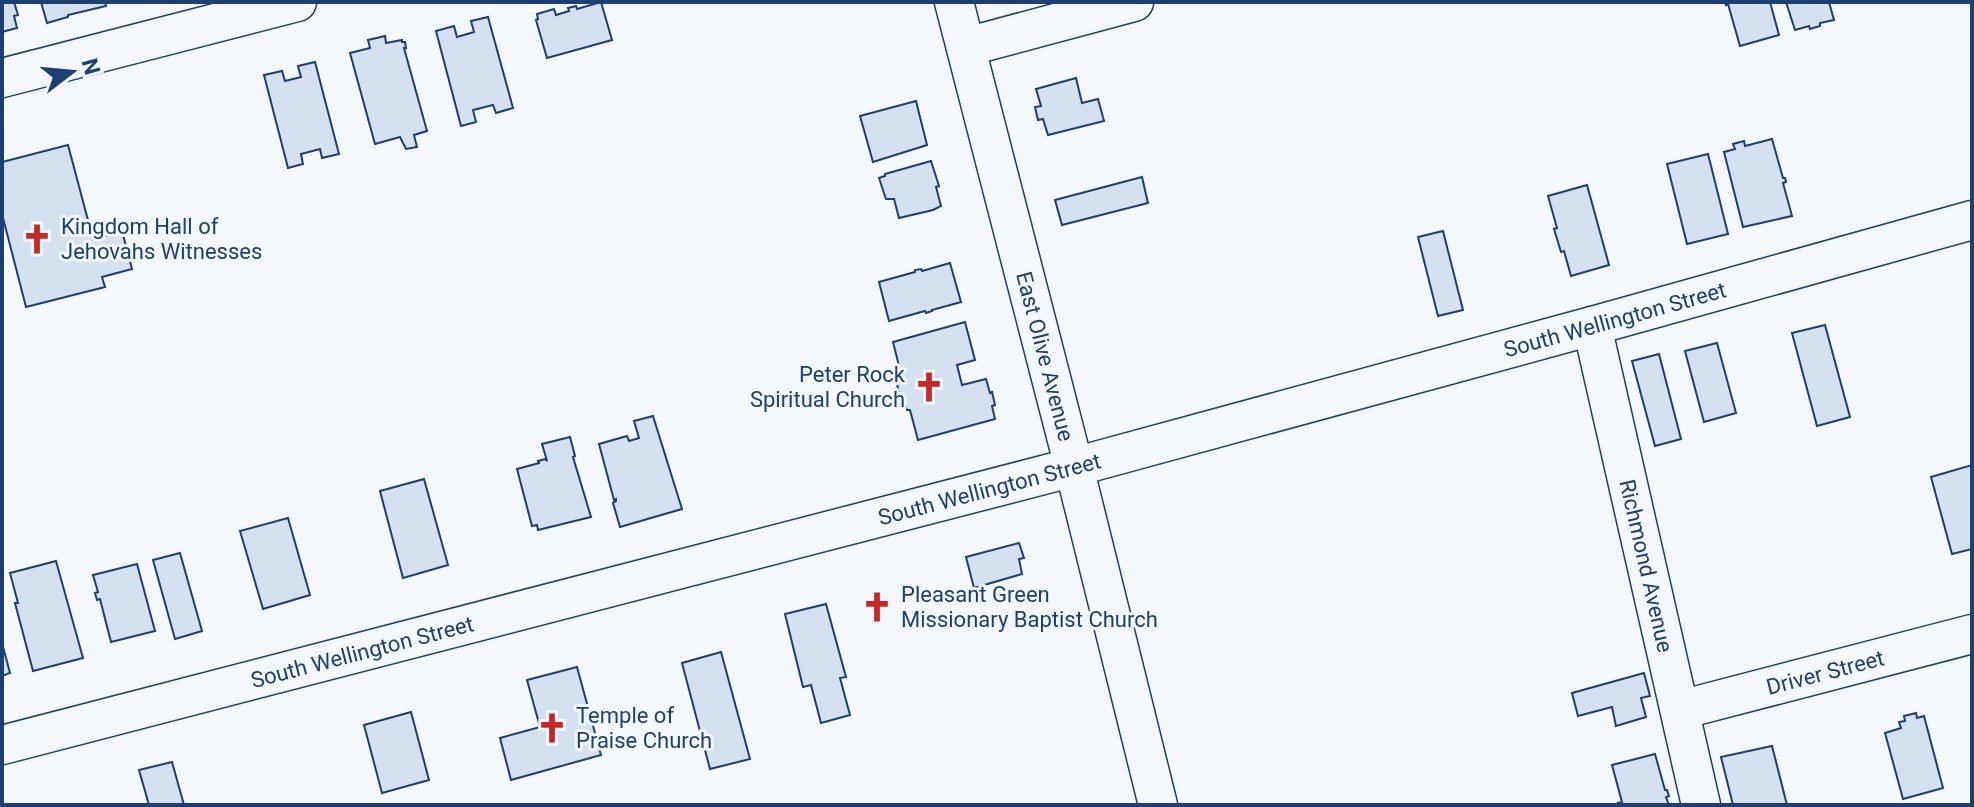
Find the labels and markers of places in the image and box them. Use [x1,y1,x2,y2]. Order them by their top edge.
place label: Kingdom Hall of Jehovahs Witnesses [61,214,262,264]
church icon: Kingdom Hall of Jehovahs Witnesses [20,222,54,256]
place label: Peter Rock Spiritual Church [750,362,906,412]
church icon: Peter Rock Spiritual Church [912,370,946,404]
place label: Pleasant Green Missionary Baptist Church [901,582,1158,632]
church icon: Pleasant Green Missionary Baptist Church [860,590,894,624]
place label: Temple of Praise Church [576,703,712,753]
church icon: Temple of Praise Church [535,711,569,745]

